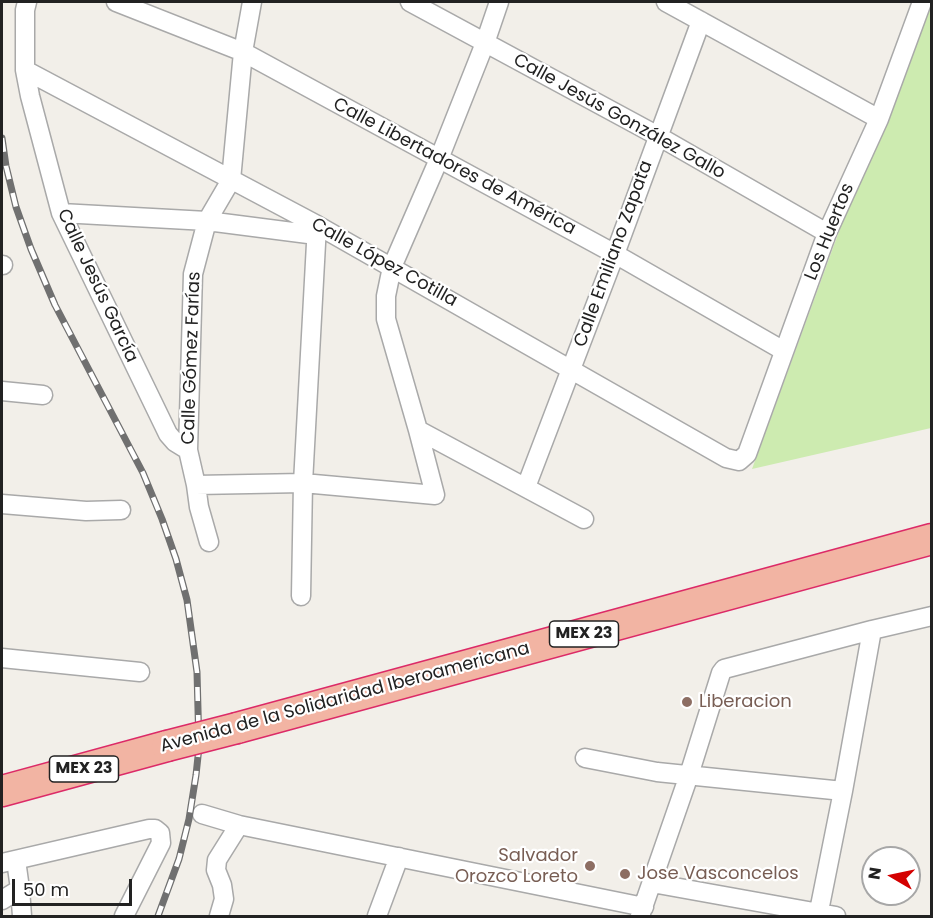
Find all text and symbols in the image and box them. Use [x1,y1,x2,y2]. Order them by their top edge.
street label: Calle Jesús González Gallo [509,50,729,184]
street label: Calle Libertadores de América [329,94,579,240]
street label: Calle Emiliano Zapata [570,158,658,350]
street label: Los Huertos [801,180,859,284]
street label: Calle Jesús García [52,206,142,366]
street label: Calle López Cotilla [307,214,461,312]
street label: Calle Gómez Farías [178,271,206,445]
road number: MEX 23 [550,621,618,647]
street label: Avenida de la Solidaridad Iberoamericana [158,638,532,758]
place label: Liberacion [699,691,792,713]
marker: Liberacion [680,695,694,709]
road number: MEX 23 [50,756,118,782]
place label: Salvador Orozco Loreto [455,845,578,888]
north arrow [861,846,921,906]
marker: Salvador Orozco Loreto [583,859,597,873]
place label: Jose Vasconcelos [637,863,799,885]
text: N [862,866,887,881]
scale bar [15,867,135,905]
marker: Jose Vasconcelos [618,867,632,881]
text: 50 m [23,877,69,902]

